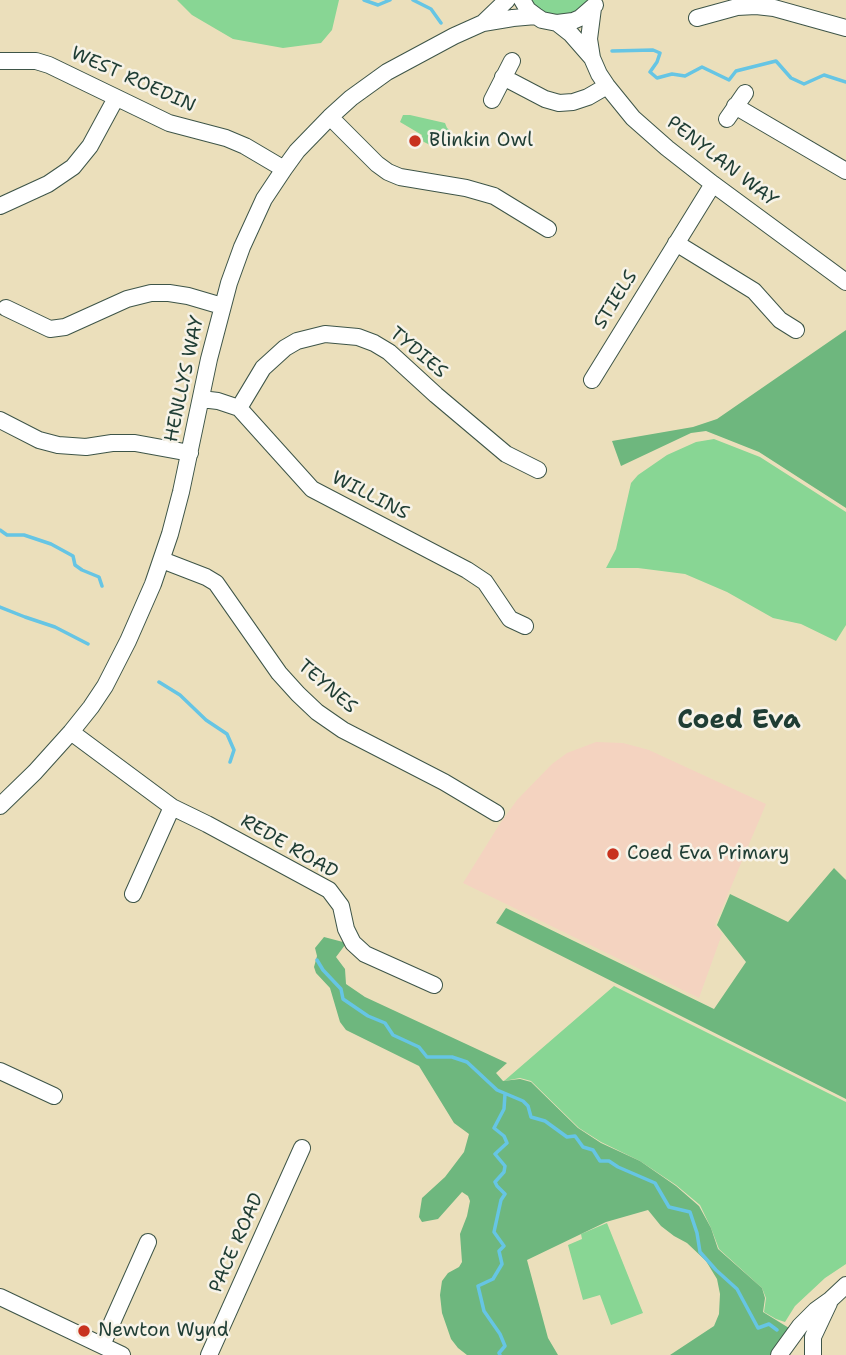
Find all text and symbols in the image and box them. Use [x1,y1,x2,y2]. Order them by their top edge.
street label: WEST ROEDIN [67,42,199,118]
street label: PENYLAN WAY [662,112,782,212]
place label: Blinkin Owl [429,130,533,152]
marker: Blinkin Owl [407,133,423,149]
street label: STIELS [589,267,643,333]
street label: HENLLYS WAY [160,314,210,444]
street label: TYDIES [385,322,451,384]
street label: WILLINS [327,467,413,525]
street label: TEYNES [293,655,361,719]
district label: Coed Eva [677,705,801,737]
street label: REDE ROAD [236,810,342,884]
place label: Coed Eva Primary [627,843,789,865]
marker: Coed Eva Primary [605,846,621,862]
street label: PACE ROAD [205,1190,269,1296]
place label: Newton Wynd [98,1320,229,1342]
marker: Newton Wynd [76,1323,92,1339]

